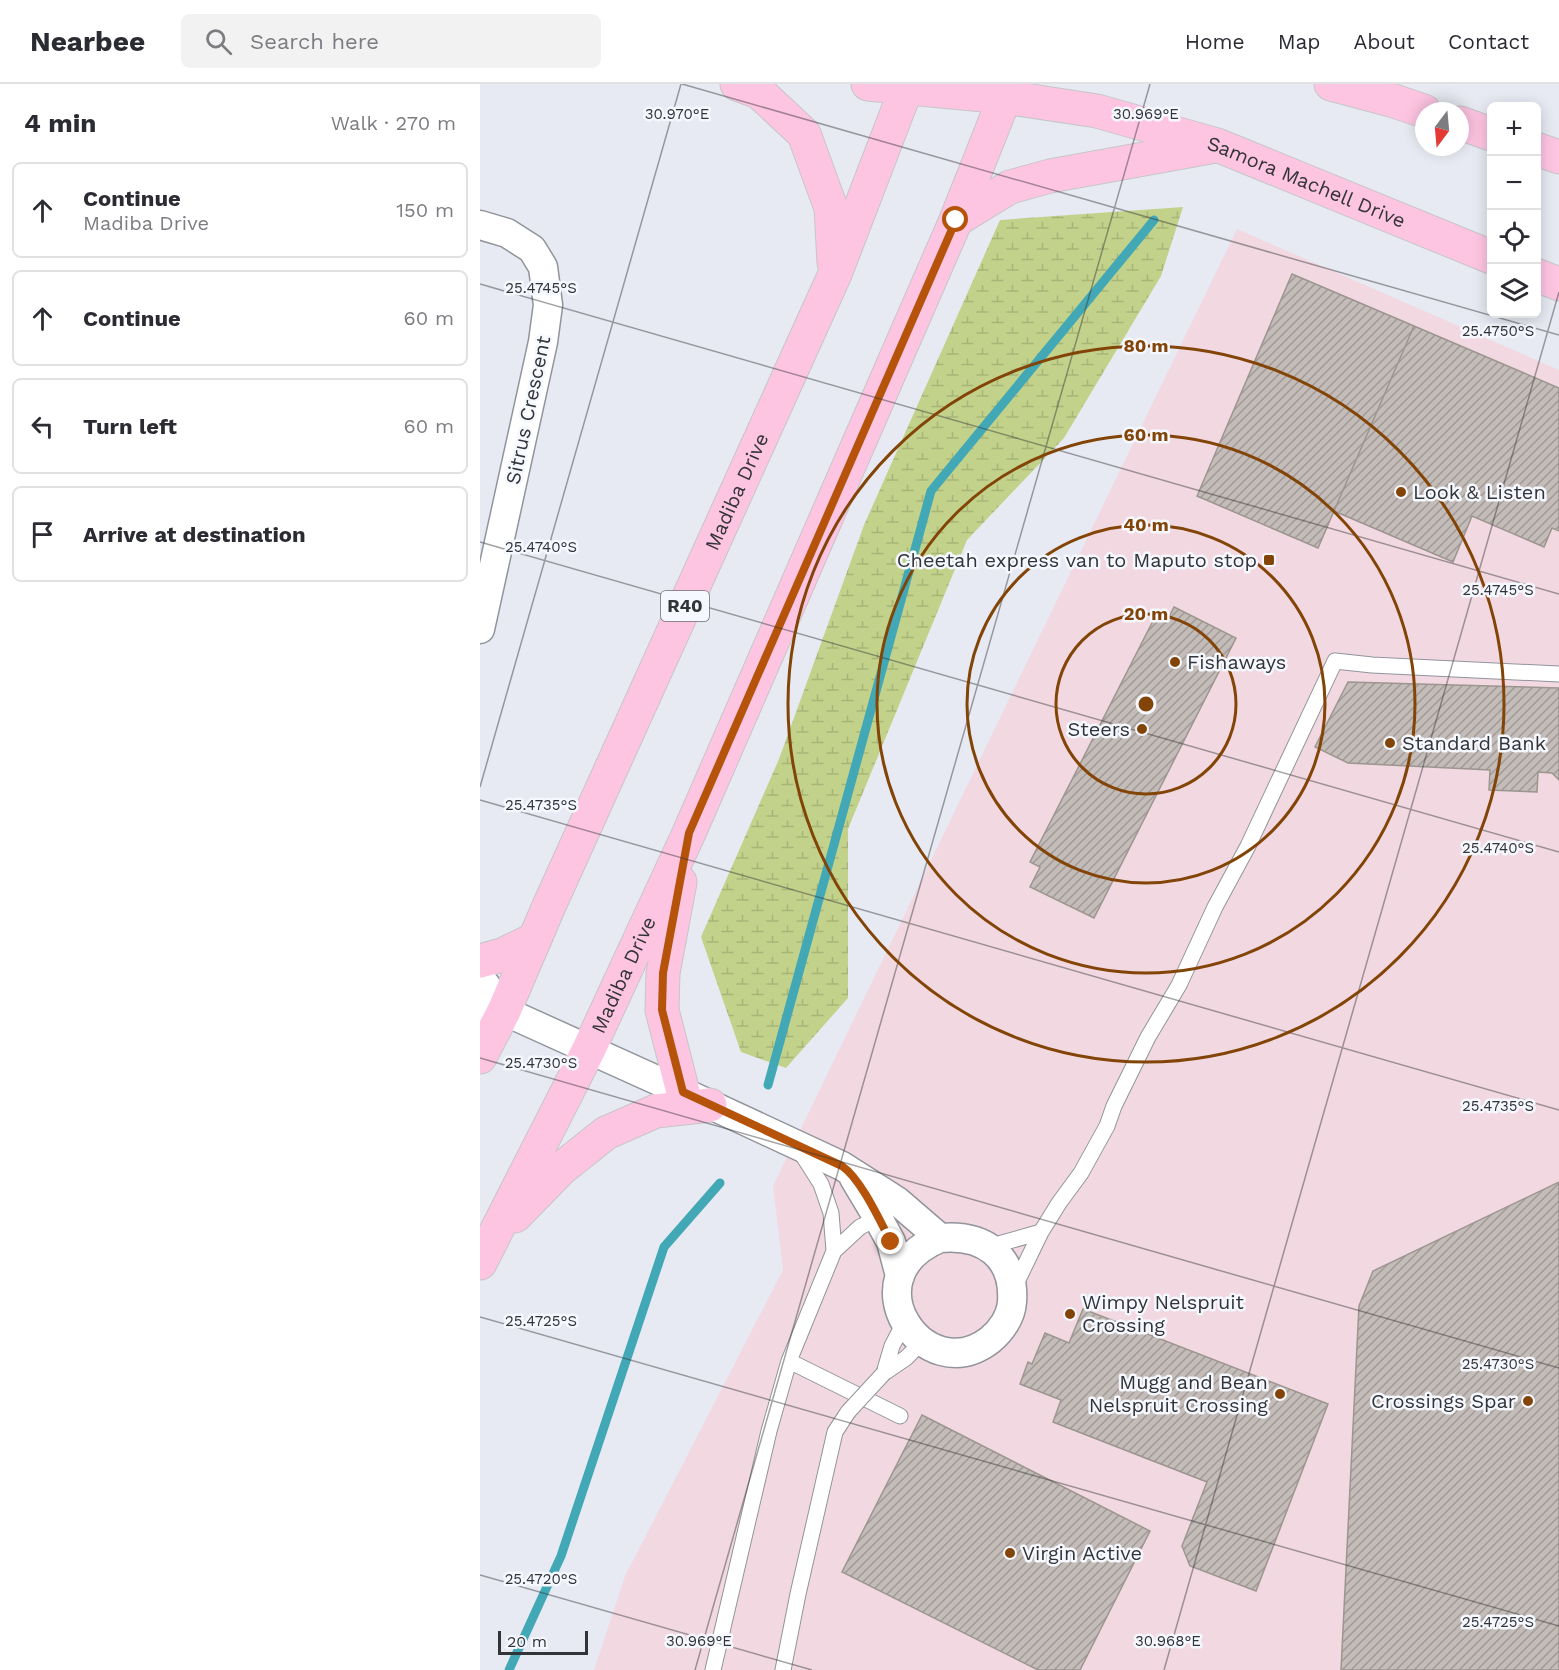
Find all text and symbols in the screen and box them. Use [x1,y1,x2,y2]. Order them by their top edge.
search box [181,14,601,68]
text: Nearbee [30,25,145,58]
icon: search [202,25,235,58]
text: Search here [250,29,379,54]
text: Home [1185,29,1245,54]
text: Map [1278,29,1321,54]
text: About [1354,29,1415,54]
text: Contact [1448,29,1529,54]
north arrow [1415,102,1469,156]
map controls [1487,102,1541,318]
button: + [1487,102,1541,156]
text: 30.970°E [645,105,709,123]
text: 30.969°E [1113,105,1179,123]
text: 4 min [24,108,96,138]
text: Walk · 270 m [331,111,456,135]
street label: Samora Machell Drive [1205,131,1409,233]
button: − [1487,156,1541,210]
text: Continue [83,186,181,211]
icon: ahead [26,194,59,227]
text: 150 m [396,198,454,222]
route start [942,206,968,232]
button: locate [1487,210,1541,264]
text: Madiba Drive [83,211,209,235]
button: layers [1487,264,1541,318]
text: 25.4745°S [505,279,577,297]
icon: ahead [26,302,59,335]
text: Continue [83,306,181,331]
text: 60 m [404,306,454,330]
text: 25.4750°S [1462,322,1534,340]
street label: Sitrus Crescent [501,333,556,486]
text: 80 m [1124,335,1168,356]
icon: left [26,410,59,443]
text: Turn left [83,414,177,439]
text: 60 m [404,414,454,438]
text: 60 m [1124,424,1168,445]
street label: Madiba Drive [700,429,773,554]
place label: Look & Listen [1413,480,1546,504]
marker: Look & Listen [1394,485,1408,499]
text: 40 m [1123,514,1169,535]
icon: arrive [26,518,59,551]
text: Arrive at destination [83,522,306,547]
text: 25.4740°S [505,538,577,556]
place label: Cheetah express van to Maputo stop [897,548,1257,572]
marker: Cheetah express van to Maputo stop [1262,553,1276,567]
text: 25.4745°S [1462,581,1534,599]
road number: R40 [661,591,709,621]
text: 20 m [1124,603,1168,624]
place label: Fishaways [1187,650,1286,674]
marker: Fishaways [1168,655,1182,669]
centre of rings [1136,694,1156,714]
place label: Steers [1067,717,1130,741]
marker: Steers [1135,722,1149,736]
place label: Standard Bank [1402,731,1546,755]
marker: Standard Bank [1383,736,1397,750]
text: 25.4735°S [505,796,577,814]
text: 25.4740°S [1462,839,1534,857]
street label: Madiba Drive [586,912,661,1037]
text: 25.4730°S [505,1054,577,1072]
text: 25.4735°S [1462,1097,1534,1115]
route end [877,1228,903,1254]
place label: Wimpy Nelspruit Crossing [1082,1290,1245,1337]
marker: Wimpy Nelspruit Crossing [1063,1307,1077,1321]
text: 25.4725°S [505,1312,577,1330]
text: 25.4730°S [1462,1355,1534,1373]
place label: Mugg and Bean Nelspruit Crossing [1089,1370,1268,1417]
marker: Mugg and Bean Nelspruit Crossing [1273,1387,1287,1401]
place label: Crossings Spar [1371,1389,1516,1413]
marker: Crossings Spar [1521,1394,1535,1408]
place label: Virgin Active [1022,1541,1142,1565]
marker: Virgin Active [1003,1546,1017,1560]
text: 25.4720°S [505,1570,577,1588]
text: 25.4725°S [1462,1613,1534,1631]
scale bar [498,1628,588,1656]
text: 20 m [507,1632,547,1651]
text: 30.969°E [666,1632,732,1650]
text: 30.968°E [1135,1632,1201,1650]

